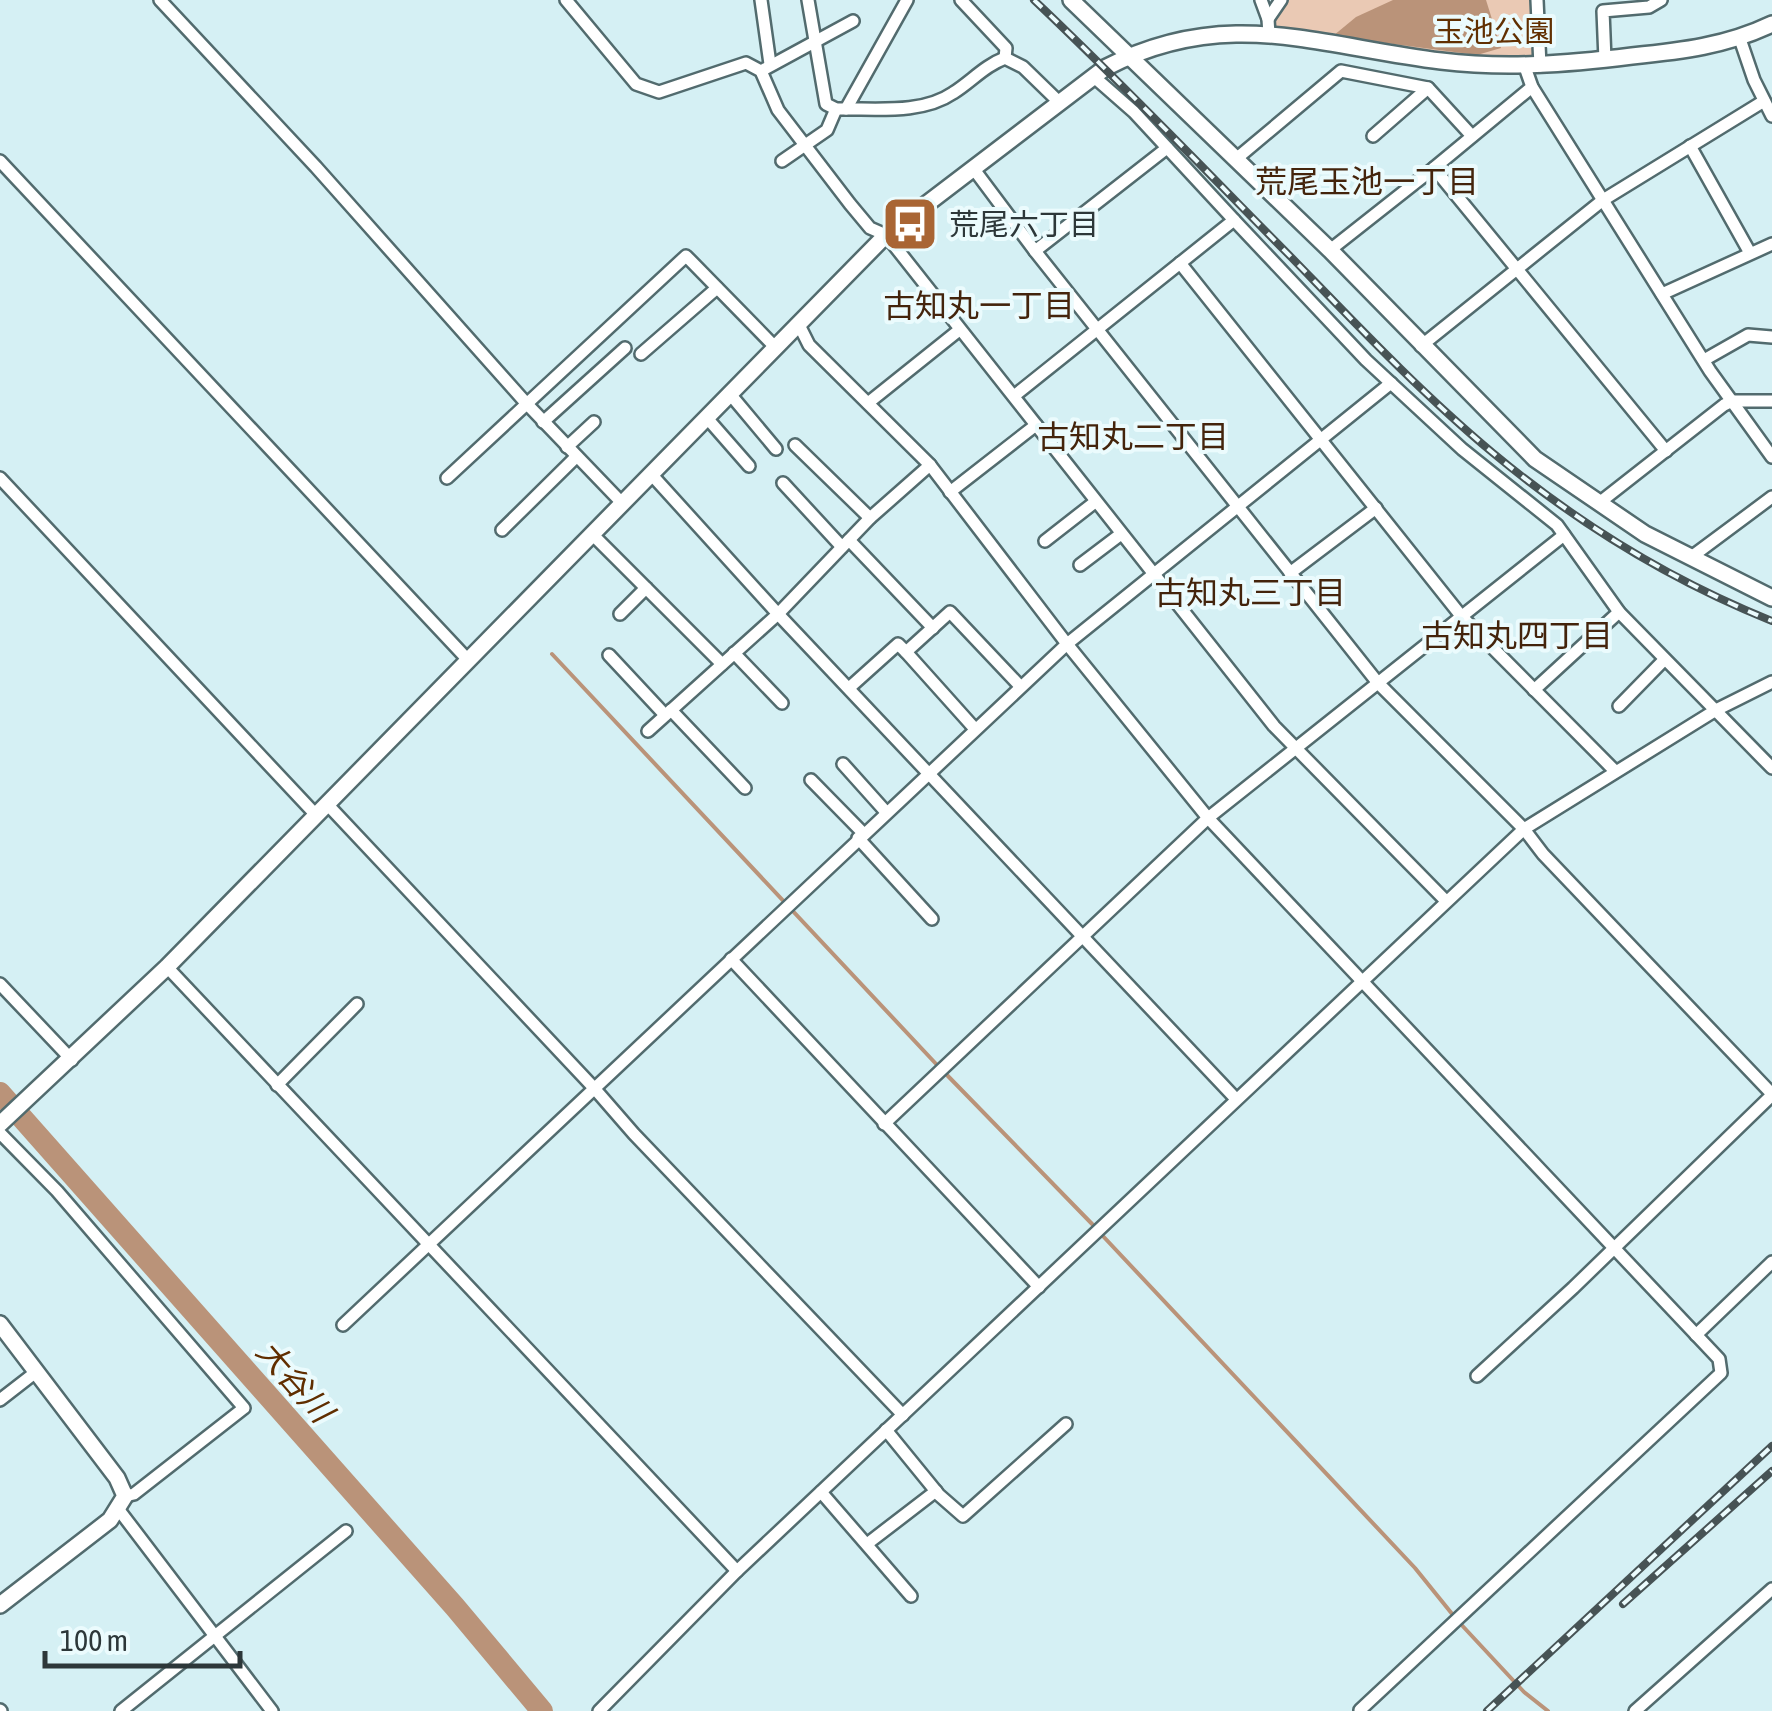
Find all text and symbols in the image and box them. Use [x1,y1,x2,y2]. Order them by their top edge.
park label: 玉池公園 [1434,14,1554,48]
district label: 荒尾玉池一丁目 [1255,163,1479,200]
bus stop icon: 荒尾六丁目 [880,194,940,254]
place label: 荒尾六丁目 [949,207,1099,241]
district label: 古知丸一丁目 [883,287,1075,324]
district label: 古知丸二丁目 [1037,418,1229,455]
district label: 古知丸三丁目 [1154,574,1346,611]
district label: 古知丸四丁目 [1421,617,1613,654]
water label: 大谷川 [250,1333,342,1432]
scale bar [45,1606,240,1668]
text: 100 m [60,1623,128,1657]

